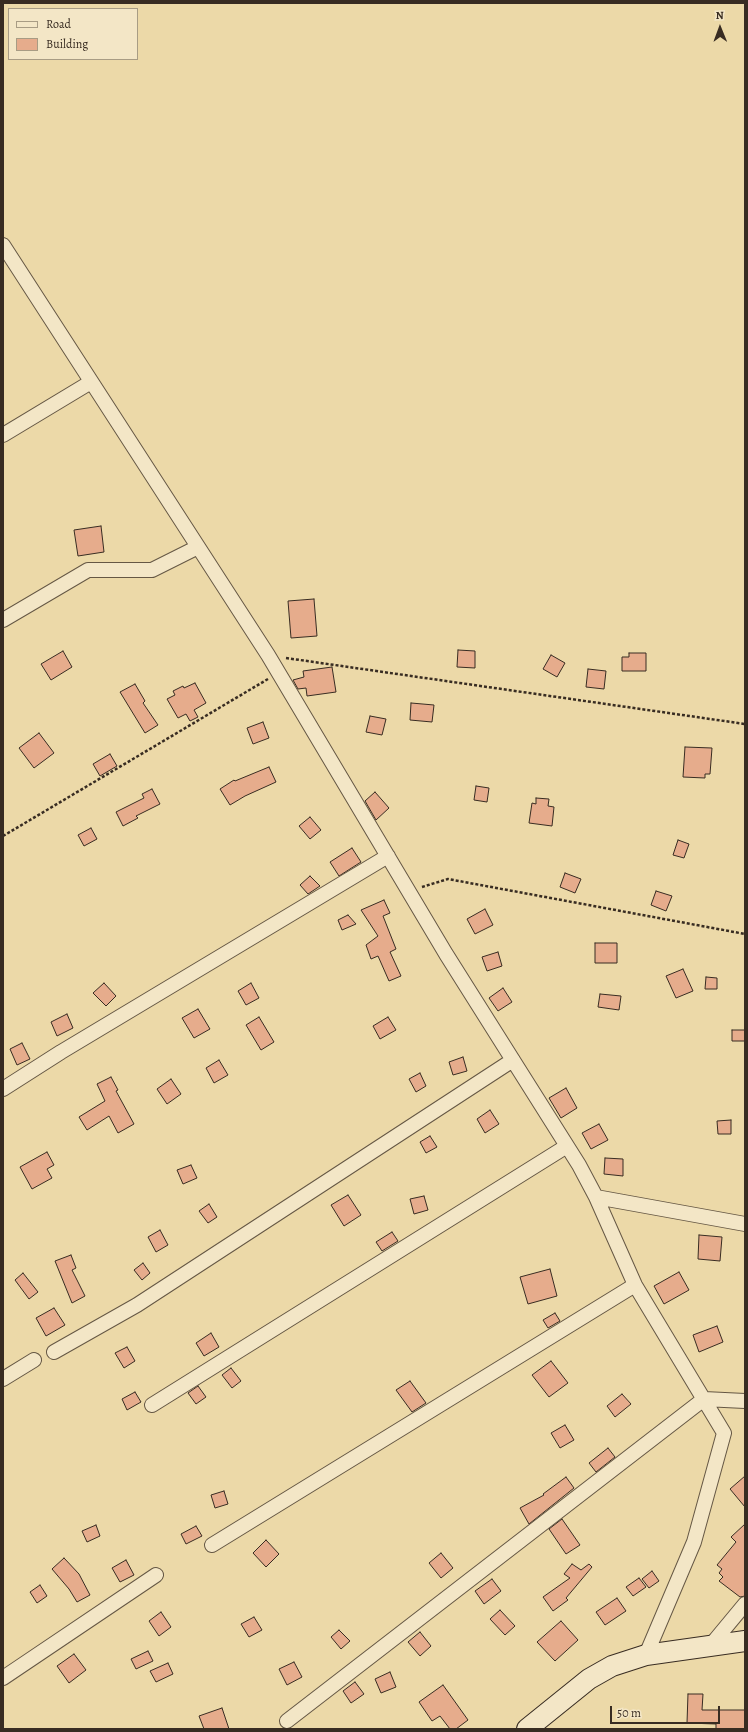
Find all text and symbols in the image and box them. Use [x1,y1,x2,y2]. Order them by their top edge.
legend [8,8,138,60]
north arrow [700,8,740,48]
text: N [716,8,724,23]
text: Road [46,16,71,32]
text: Building [46,36,88,52]
scale bar [612,1698,722,1724]
text: 50 m [617,1705,641,1721]

